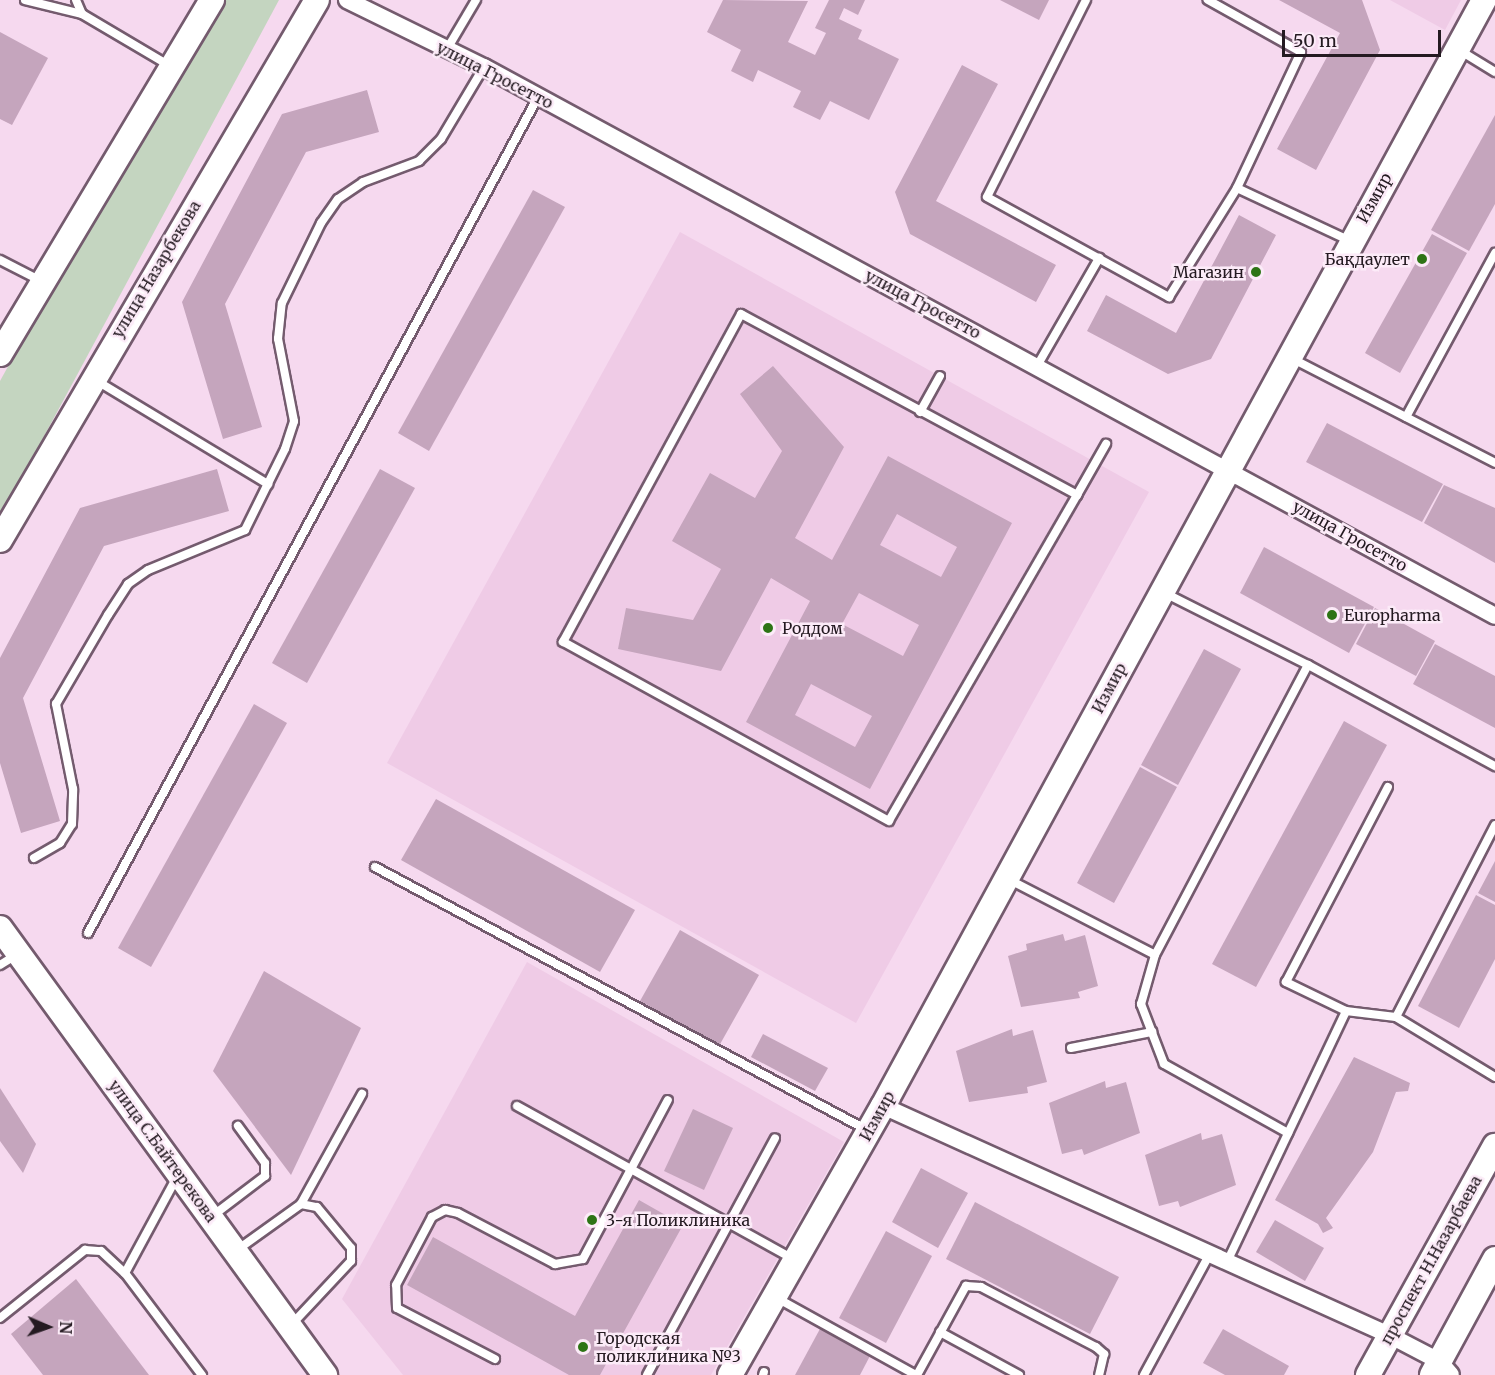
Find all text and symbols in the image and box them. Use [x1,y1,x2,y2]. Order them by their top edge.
scale bar [1285,18,1444,56]
text: 50 m [1293,29,1337,52]
street label: улица Гросетто [434,37,556,113]
street label: Измир [1352,170,1396,226]
street label: улица Назарбекова [107,197,205,341]
place label: Бақдаулет [1325,249,1410,269]
marker: Бақдаулет [1415,252,1429,266]
place label: Магазин [1173,262,1244,282]
street label: улица Гросетто [862,265,984,343]
marker: Магазин [1249,265,1263,279]
street label: улица Гросетто [1289,497,1411,575]
place label: Europharma [1344,605,1441,625]
marker: Europharma [1325,608,1339,622]
place label: Роддом [782,618,843,638]
marker: Роддом [759,619,777,637]
street label: Измир [1088,659,1130,717]
street label: улица С.Байтерекова [105,1076,221,1226]
street label: Измир [855,1088,899,1144]
street label: проспект Н.Назарбаева [1376,1172,1486,1348]
place label: 3-я Поликлиника [606,1210,750,1230]
marker: 3-я Поликлиника [583,1211,601,1229]
north arrow [18,1297,78,1357]
text: N [56,1321,76,1334]
place label: Городская поликлиника №3 [596,1328,741,1366]
marker: Городская поликлиника №3 [574,1338,592,1356]

